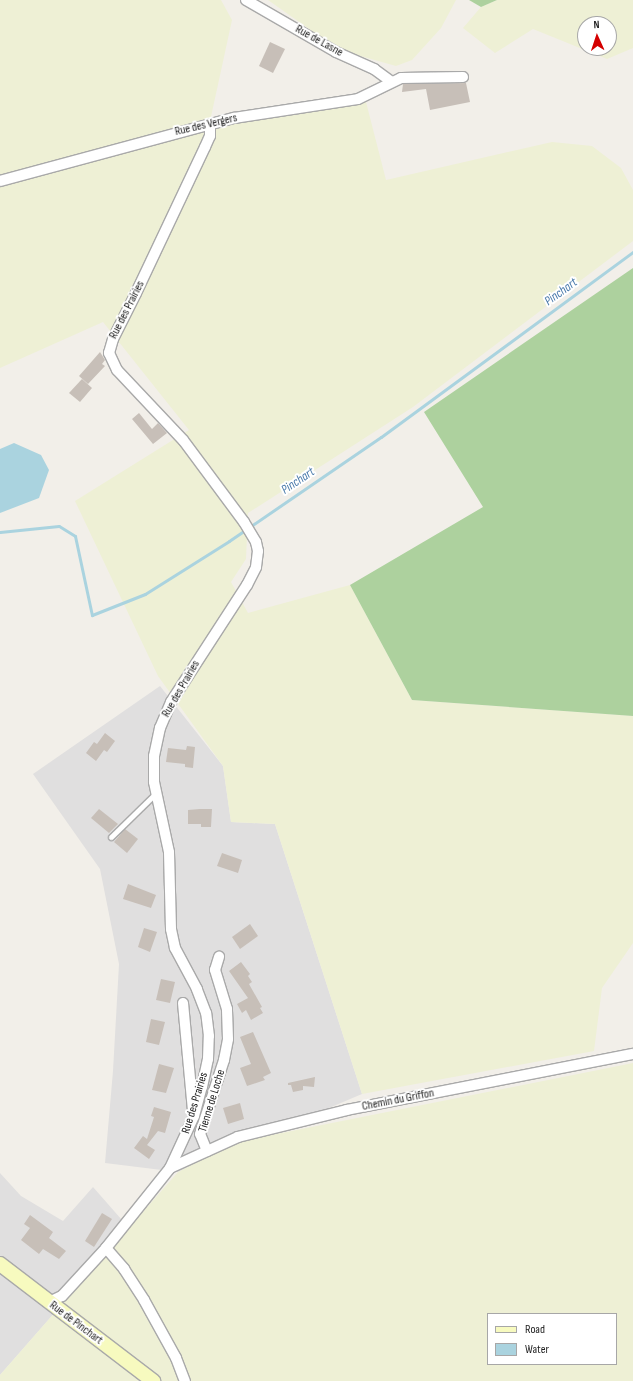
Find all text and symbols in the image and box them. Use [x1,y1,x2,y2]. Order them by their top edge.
north arrow [577,16,617,56]
text: N [593,18,600,31]
street label: Rue de Lasne [293,22,345,60]
street label: Rue des Vergers [173,111,239,139]
water label: Pinchart [542,275,580,309]
street label: Rue des Prairies [106,279,148,341]
water label: Pinchart [278,464,318,498]
street label: Rue des Prairies [159,658,203,720]
street label: Tienne de Loche [196,1068,228,1134]
street label: Rue des Prairies [179,1071,211,1135]
street label: Chemin du Griffon [361,1086,435,1114]
street label: Rue de Pinchart [46,1298,106,1348]
legend [487,1313,617,1365]
text: Road [525,1322,545,1337]
text: Water [525,1342,549,1357]

